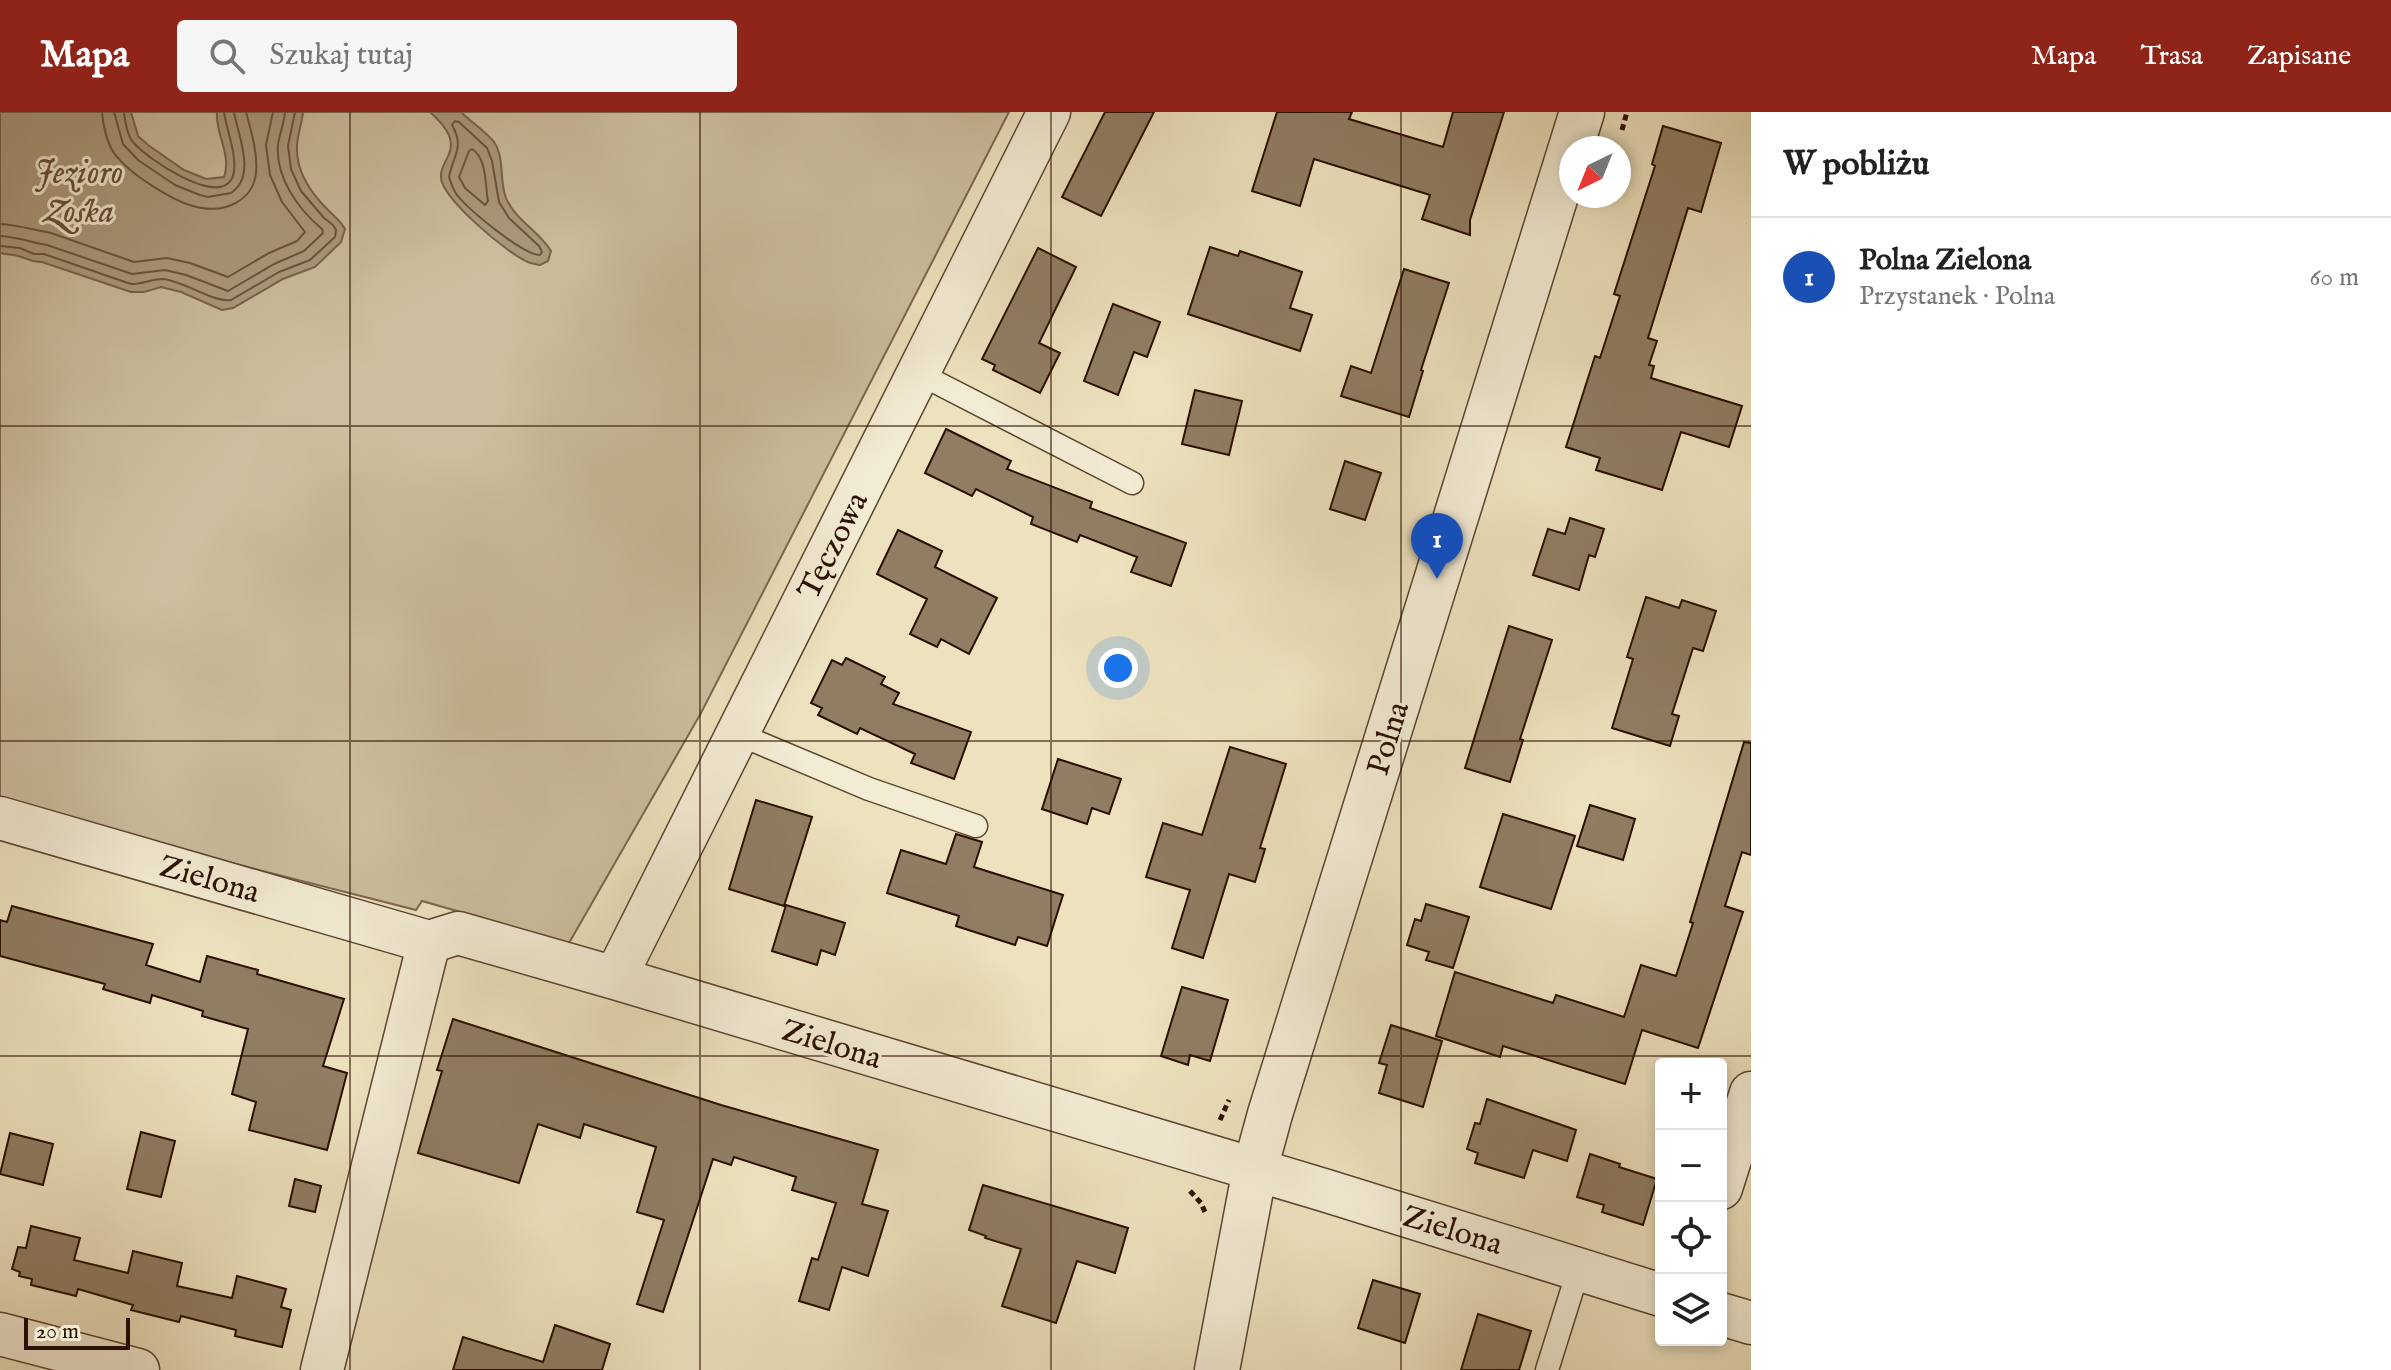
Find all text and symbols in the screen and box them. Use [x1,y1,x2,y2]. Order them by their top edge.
search box [177,20,737,92]
text: Mapa [40,32,129,80]
icon: search [205,34,249,78]
text: Szukaj tutaj [269,37,413,75]
text: Mapa [2031,39,2096,74]
text: Trasa [2140,39,2203,74]
text: Zapisane [2247,39,2351,74]
north arrow [1559,136,1631,208]
text: W pobliżu [1783,143,1929,186]
water label: Jezioro Zośka [35,152,123,235]
text: Polna Zielona [1859,242,2031,280]
text: 1 [1804,261,1814,294]
text: 60 m [2310,261,2359,294]
text: Przystanek · Polna [1859,280,2055,313]
street label: Tęczowa [790,485,879,607]
pin: 1 [1411,513,1463,579]
your location [1098,648,1138,688]
street label: Polna [1359,697,1420,780]
street label: Zielona [155,847,264,914]
street label: Zielona [776,1011,886,1080]
map controls [1655,1058,1727,1346]
button: + [1655,1058,1727,1130]
button: − [1655,1130,1727,1202]
street label: Zielona [1397,1197,1507,1266]
button: locate [1655,1202,1727,1274]
button: layers [1655,1274,1727,1346]
scale bar [24,1314,130,1350]
text: 20 m [36,1318,79,1346]

